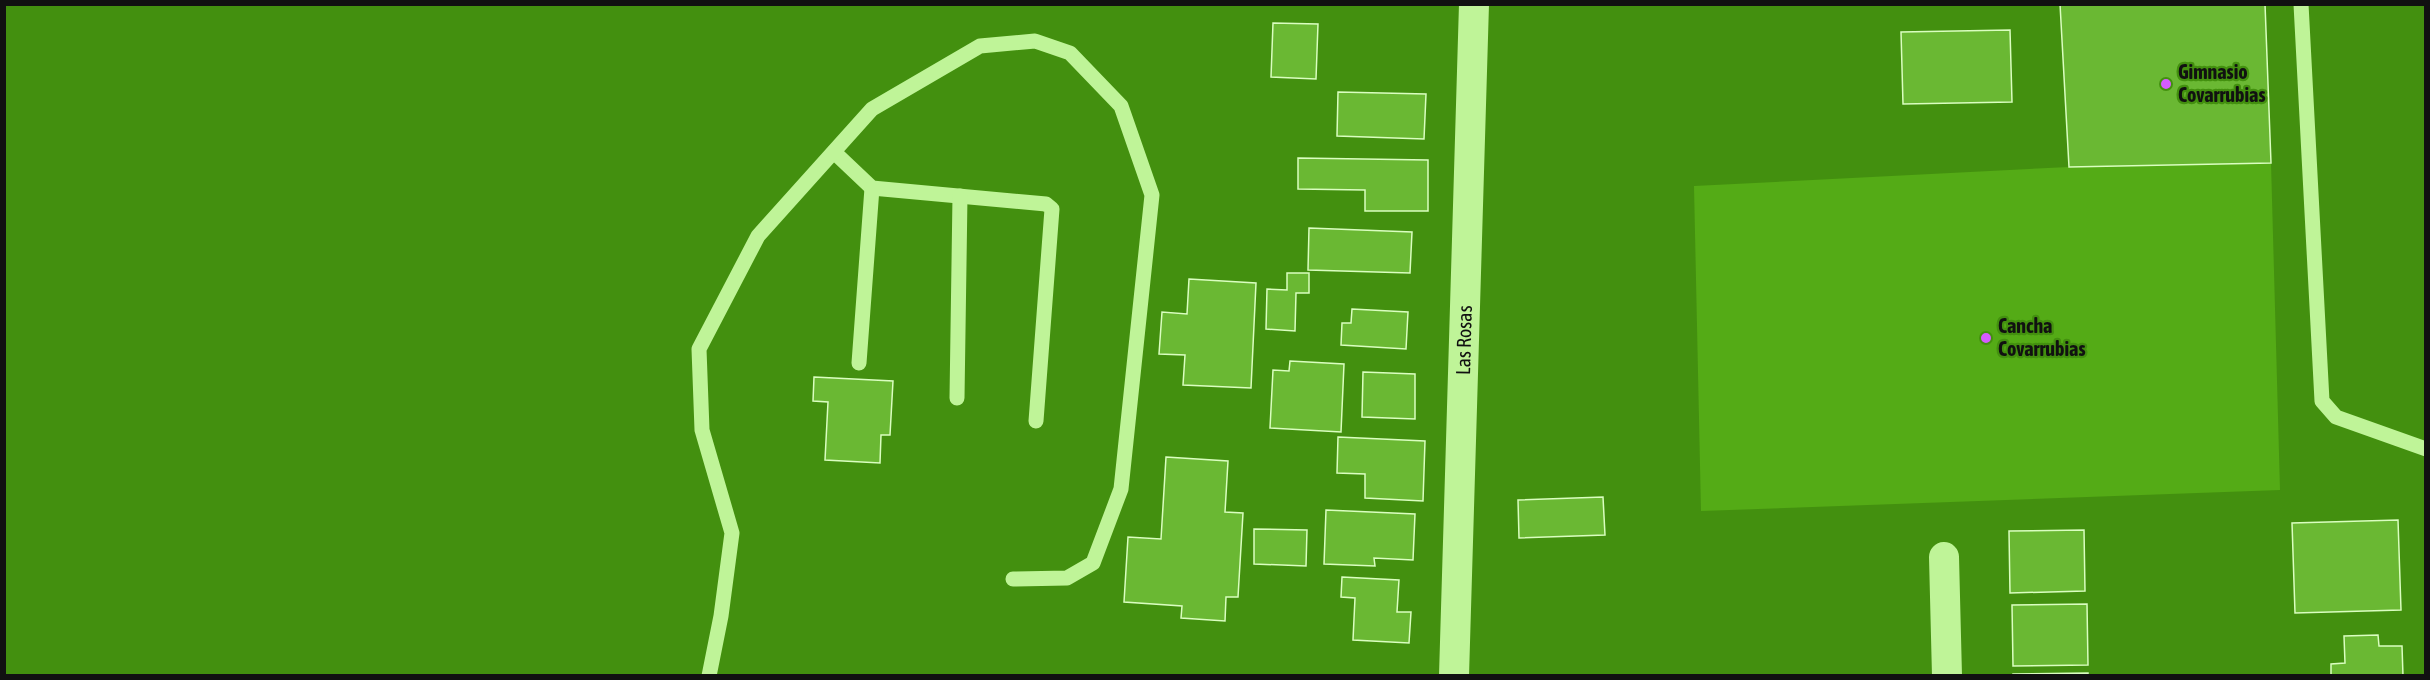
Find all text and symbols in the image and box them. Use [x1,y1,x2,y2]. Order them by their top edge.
place label: Gimnasio Covarrubias [2178,60,2265,106]
marker: Gimnasio Covarrubias [2159,77,2173,91]
street label: Las Rosas [1451,305,1476,375]
place label: Cancha Covarrubias [1998,314,2085,360]
marker: Cancha Covarrubias [1979,331,1993,345]

